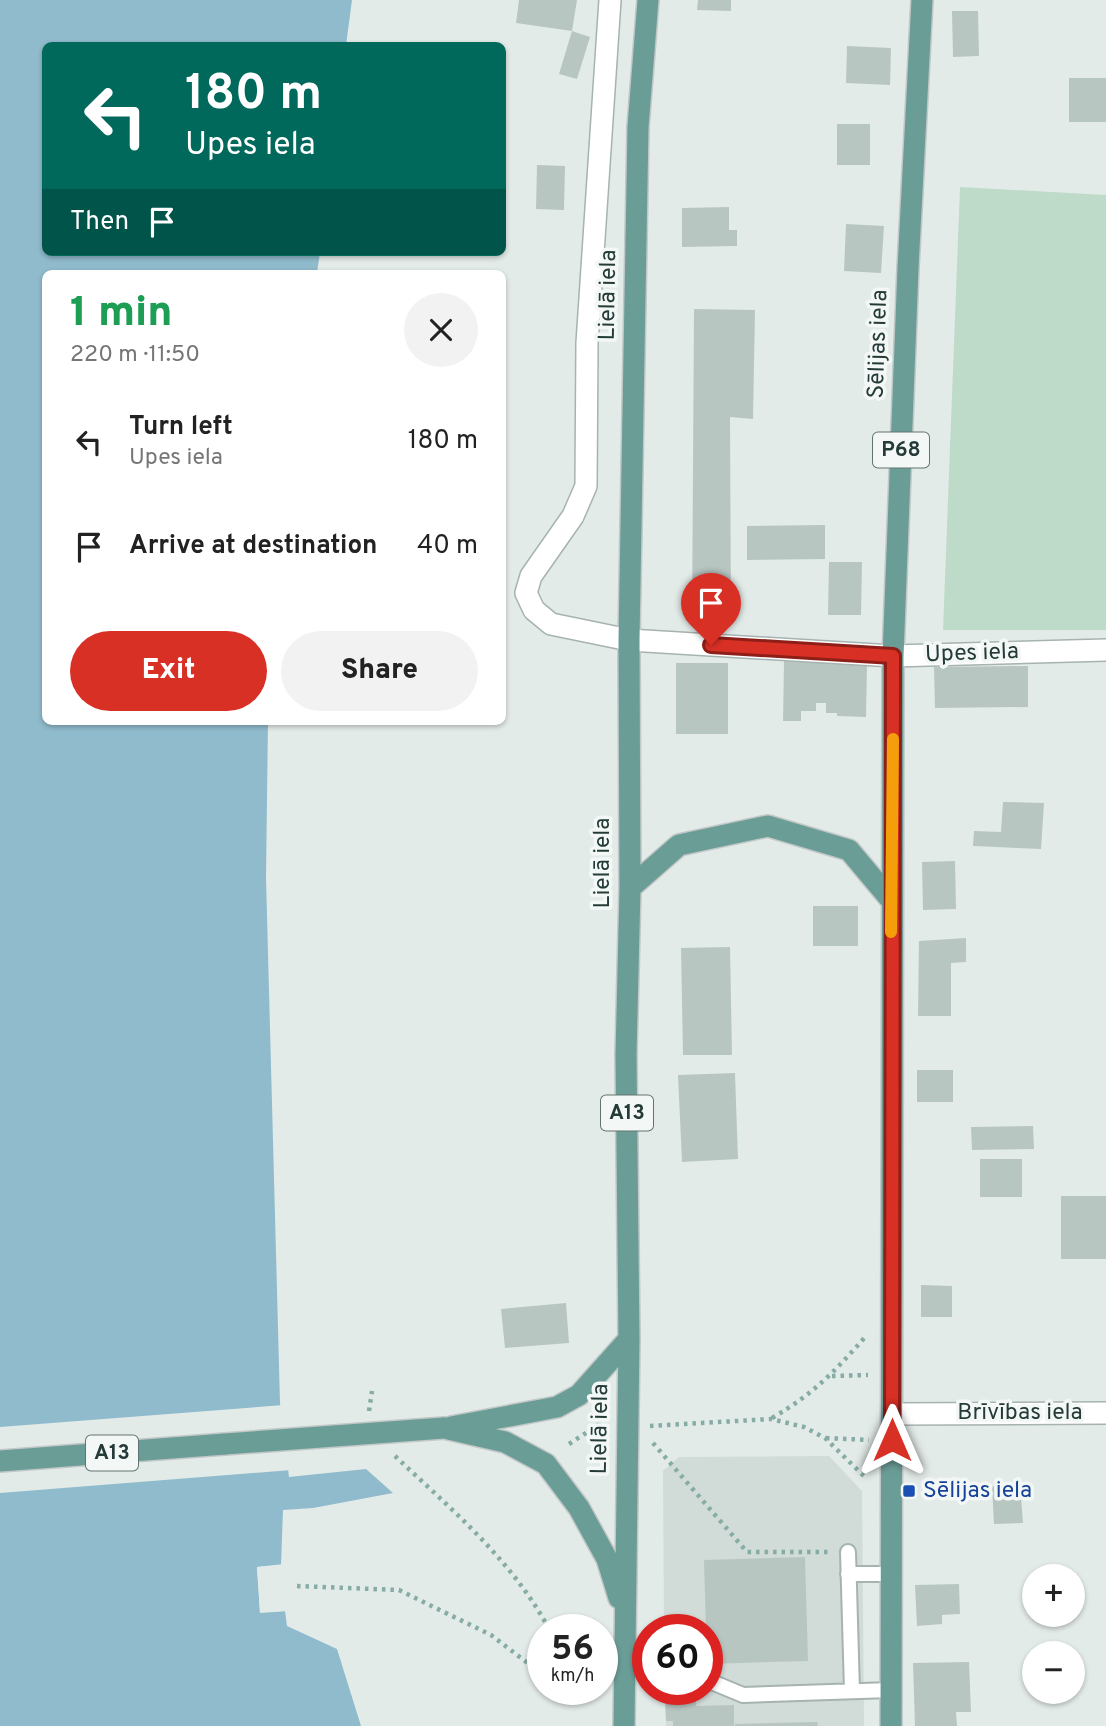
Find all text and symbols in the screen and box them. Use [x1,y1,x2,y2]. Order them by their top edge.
text: 180 m [185,65,322,127]
icon: left [70,70,161,161]
text: Upes iela [185,126,316,166]
icon: arrive [143,203,181,241]
text: Then [70,206,129,239]
street label: Lielā iela [594,249,624,341]
text: 1 min [70,288,173,341]
street label: Sēlijas iela [863,289,895,399]
button: close [404,293,478,367]
text: 220 m · 11:50 [70,341,200,370]
text: Turn left [129,411,233,444]
icon: left [70,423,108,461]
text: 180 m [408,425,478,458]
road number: P68 [873,433,929,468]
text: Upes iela [129,444,223,473]
icon: arrive [70,528,108,566]
text: Arrive at destination [129,530,377,563]
text: 40 m [417,530,478,563]
pin [681,573,741,645]
icon: arrive [692,584,730,622]
button: Exit [70,631,267,711]
button: Share [281,631,478,711]
street label: Upes iela [925,638,1019,670]
street label: Lielā iela [589,818,618,908]
road number: A13 [601,1096,653,1130]
street label: Lielā iela [586,1383,616,1475]
street label: Brīvības iela [957,1399,1083,1428]
position arrow [855,1403,929,1477]
road number: A13 [86,1436,138,1470]
place label: Sēlijas iela [923,1477,1032,1506]
marker: Sēlijas iela [901,1483,917,1499]
map controls [1022,1564,1085,1704]
button: + [1022,1564,1085,1627]
speed limit sign: 60 [632,1614,723,1705]
text: 56 [551,1628,594,1672]
button: − [1022,1641,1085,1704]
text: km/h [551,1665,594,1688]

